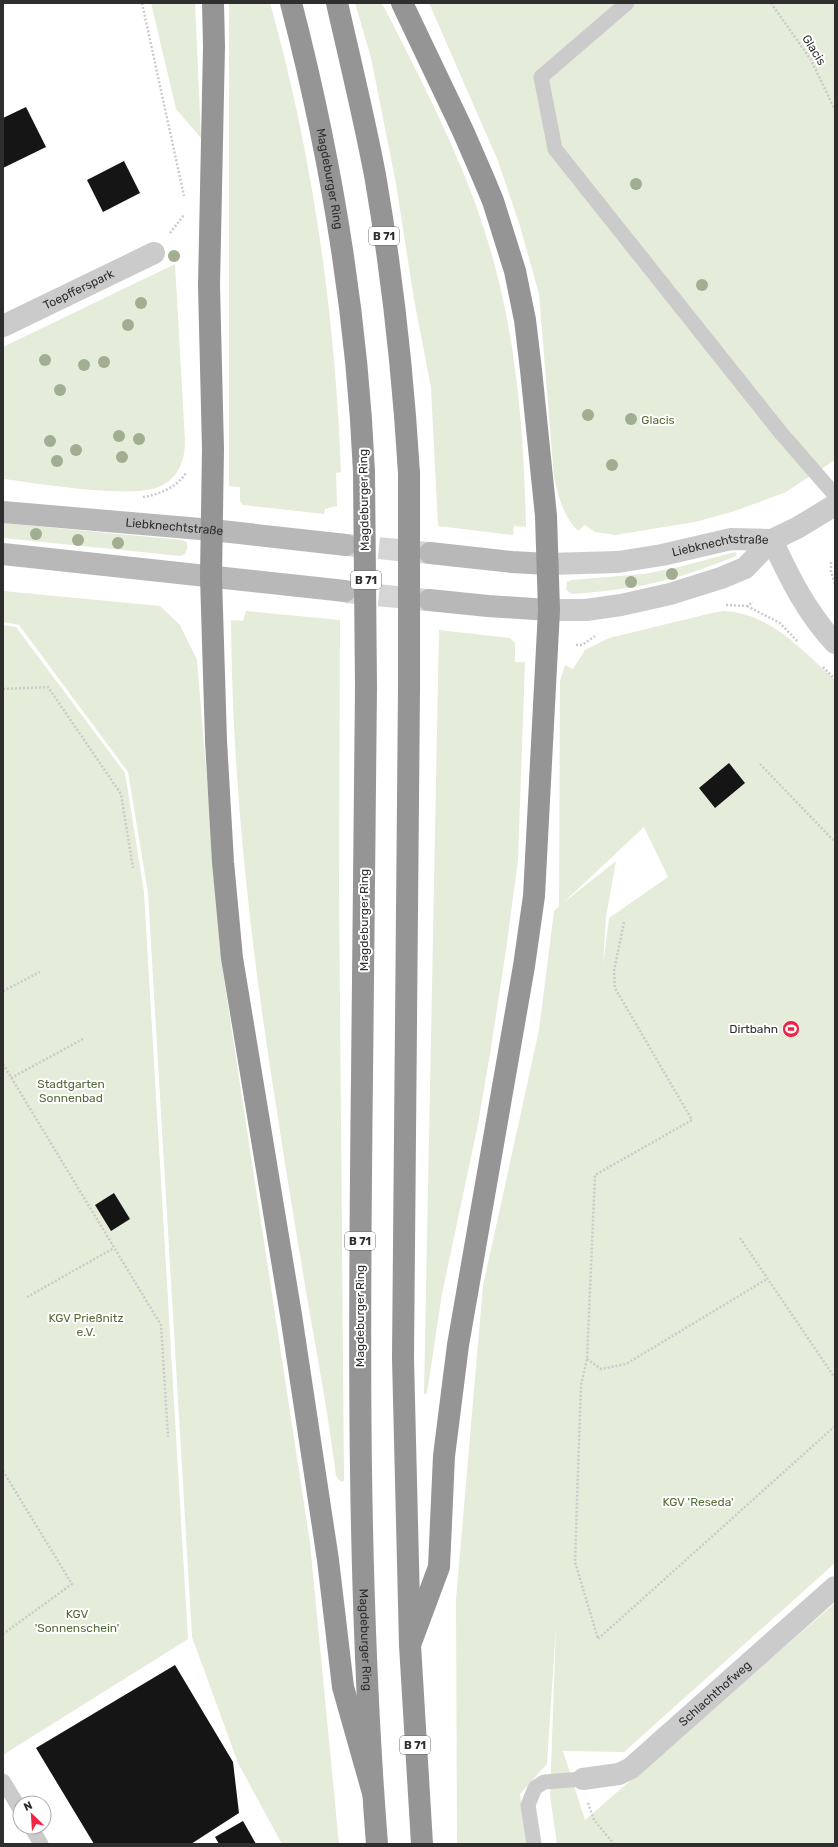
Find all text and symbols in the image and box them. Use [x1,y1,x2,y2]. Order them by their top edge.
street label: Glacis [799,32,829,68]
street label: Magdeburger Ring [313,127,346,230]
road number: B 71 [369,227,399,245]
street label: Toepfferspark [41,266,117,312]
park label: Glacis [641,413,675,427]
street label: Magdeburger Ring [356,449,372,551]
street label: Liebknechtstraße [125,516,224,538]
street label: Liebknechtstraße [671,532,769,559]
road number: B 71 [351,571,381,589]
street label: Magdeburger Ring [357,869,371,971]
sports icon: Dirtbahn [781,1019,801,1039]
place label: Dirtbahn [729,1022,778,1036]
park label: Stadtgarten Sonnenbad [37,1077,105,1105]
road number: B 71 [345,1232,375,1250]
street label: Magdeburger Ring [353,1265,367,1367]
park label: KGV Prießnitz e.V. [48,1311,124,1339]
park label: KGV 'Reseda' [662,1495,734,1509]
street label: Magdeburger Ring [357,1589,374,1691]
park label: KGV 'Sonnenschein' [35,1607,119,1635]
street label: Schlachthofweg [676,1658,754,1729]
road number: B 71 [400,1736,430,1754]
north arrow [12,1795,52,1835]
text: N [22,1799,34,1814]

